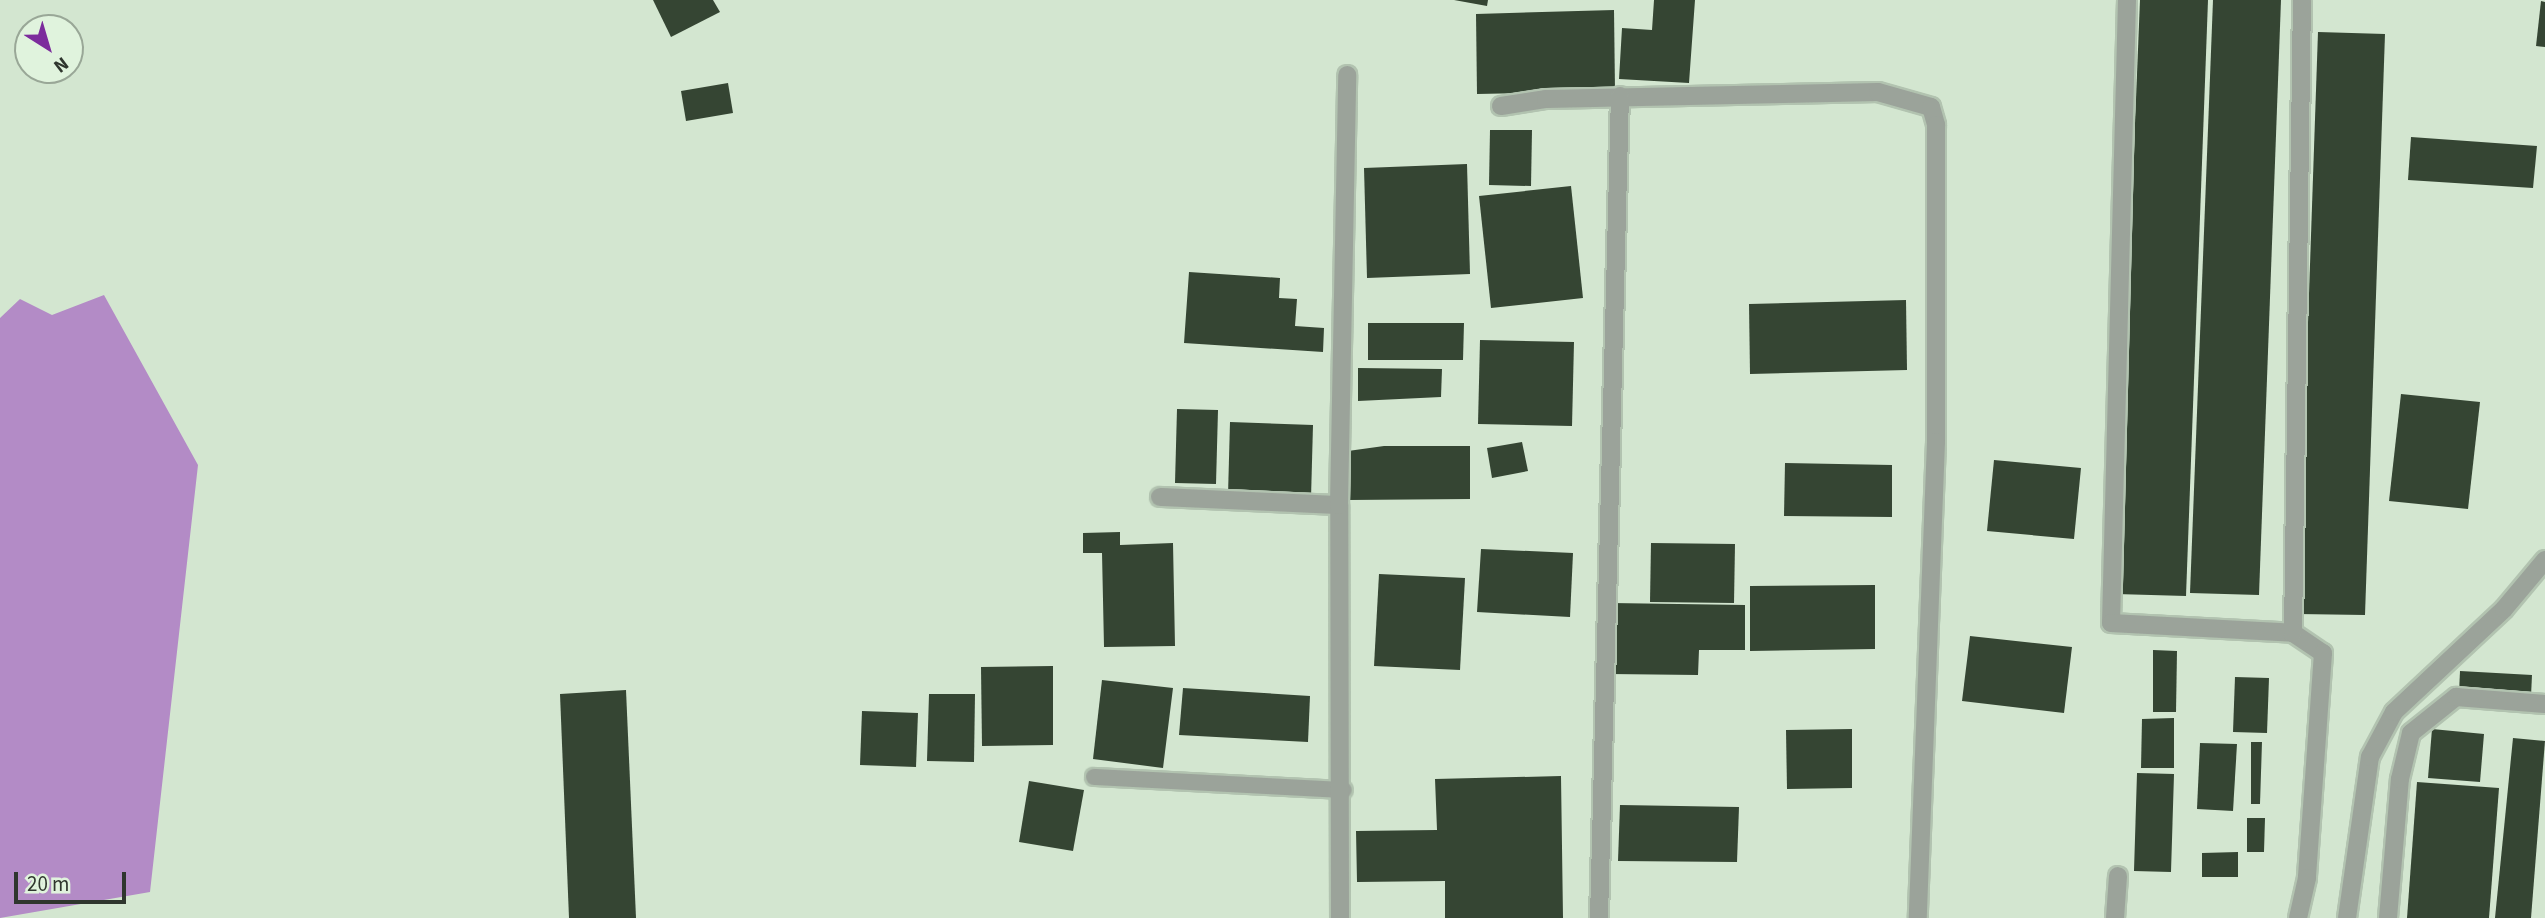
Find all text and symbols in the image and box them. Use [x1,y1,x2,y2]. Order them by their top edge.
north arrow [14,14,84,84]
text: N [48,50,74,79]
scale bar [18,858,130,902]
text: 20 m [27,869,69,899]

